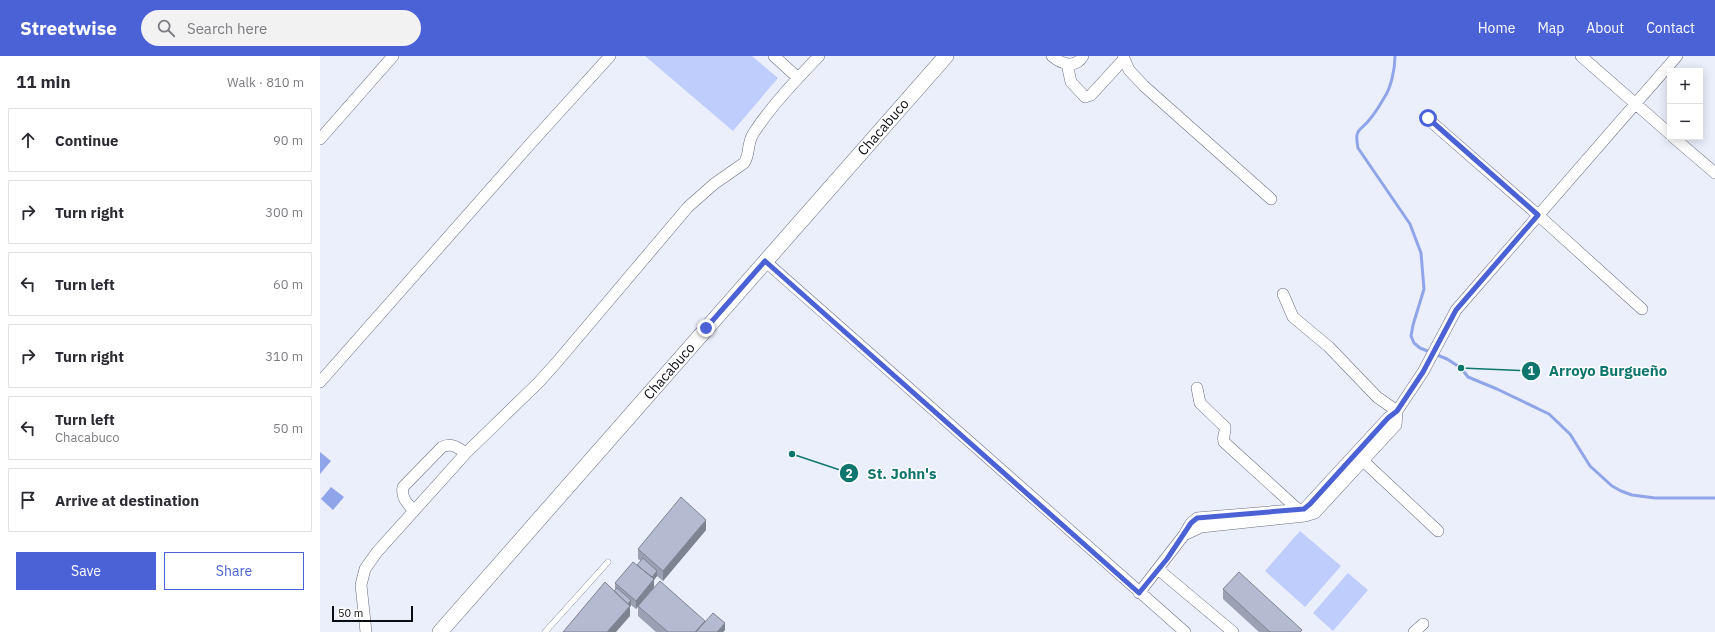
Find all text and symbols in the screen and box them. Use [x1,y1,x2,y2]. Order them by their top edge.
search box [141,10,421,46]
text: Streetwise [20,16,117,40]
icon: search [155,17,177,39]
text: Search here [187,19,267,38]
text: Home [1478,19,1515,37]
text: Map [1537,19,1564,37]
text: About [1586,19,1624,37]
text: Contact [1646,19,1695,37]
map controls [1667,68,1703,140]
button: + [1667,68,1703,104]
text: 11 min [16,71,71,93]
text: Walk · 810 m [227,74,304,91]
street label: Chacabuco [853,95,913,159]
button: − [1667,104,1703,140]
route start [1419,109,1437,127]
icon: ahead [17,129,39,151]
text: Continue [55,131,119,150]
text: 90 m [273,132,303,149]
icon: right [17,201,39,223]
text: Turn right [55,203,124,222]
text: 300 m [265,204,303,221]
icon: left [17,273,39,295]
text: Turn left [55,275,115,294]
text: 60 m [273,276,303,293]
route end [697,319,715,337]
street label: Chacabuco [639,339,699,403]
icon: right [17,345,39,367]
text: Turn right [55,347,124,366]
text: 310 m [265,348,303,365]
callout: Arroyo Burgueño [1521,358,1675,385]
text: Arroyo Burgueño [1549,361,1667,380]
text: 1 [1527,363,1535,378]
text: Turn left [55,410,115,429]
icon: left [17,417,39,439]
text: 50 m [273,420,303,437]
text: Chacabuco [55,429,120,446]
callout: St. John's [839,460,945,487]
text: St. John's [867,464,937,483]
text: 2 [845,466,853,481]
icon: arrive [17,489,39,511]
text: Arrive at destination [55,491,199,510]
button: Save [16,552,156,590]
button: Share [164,552,304,590]
scale bar [332,604,413,623]
text: 50 m [338,606,363,620]

